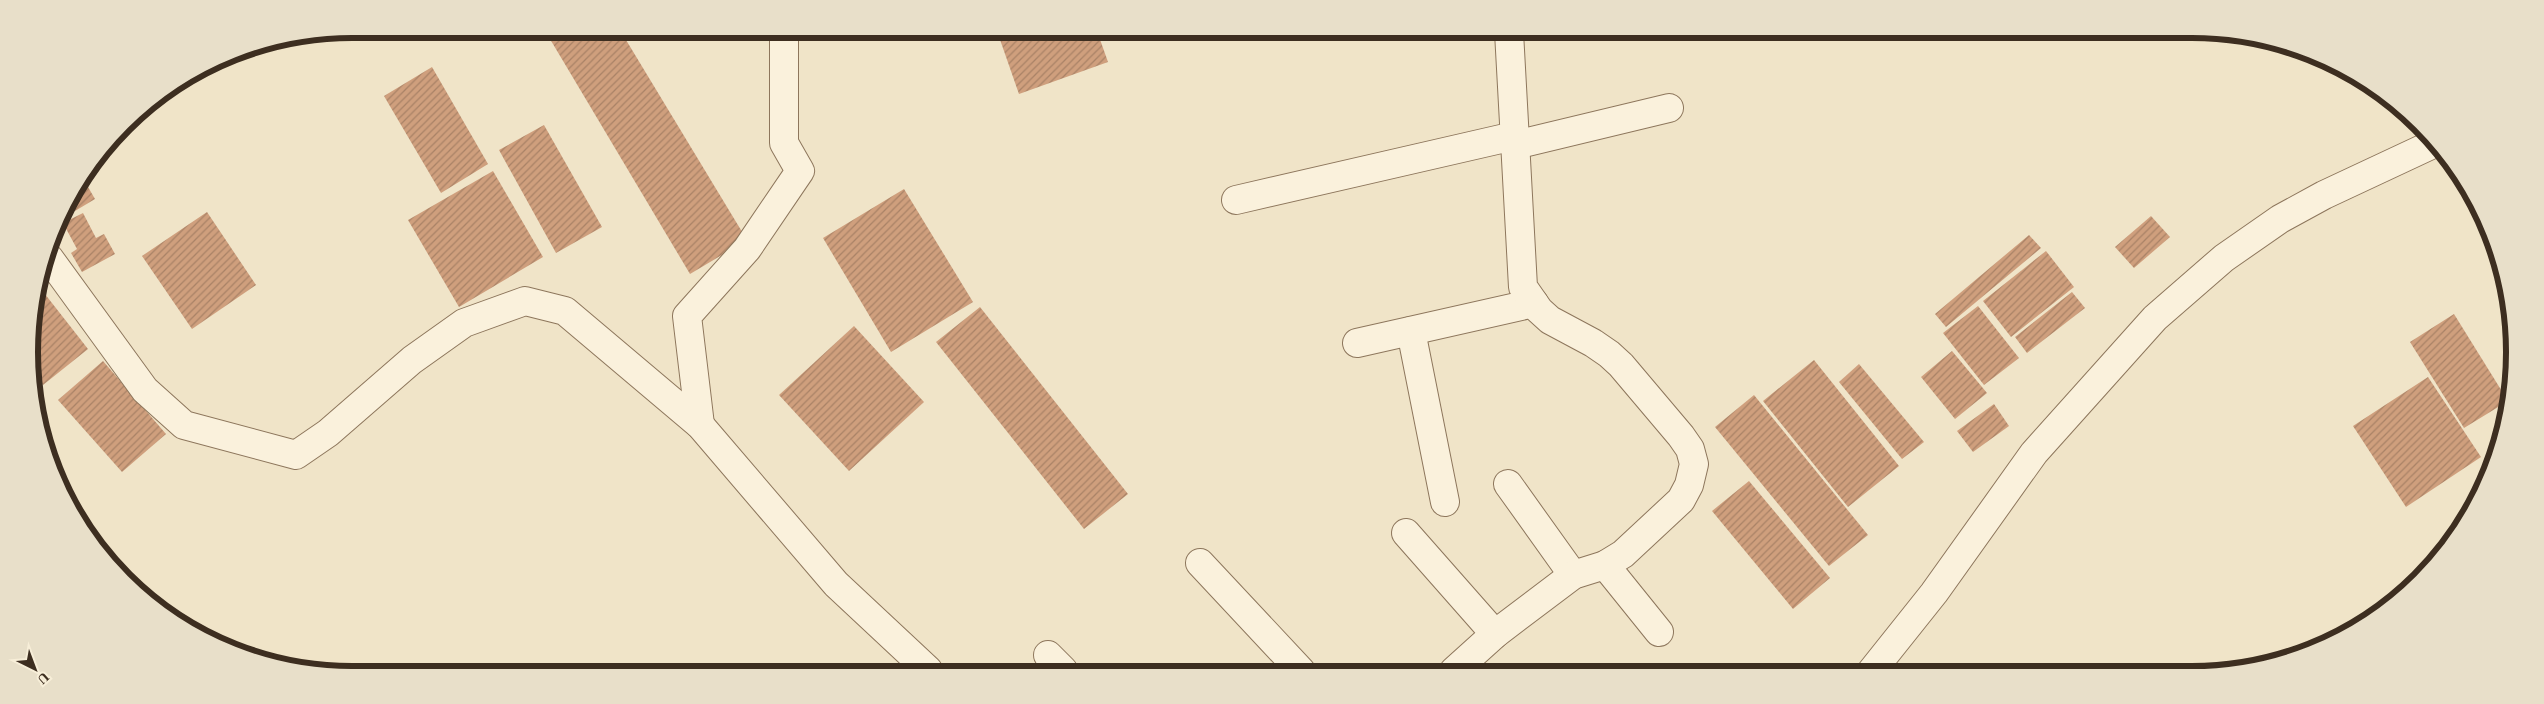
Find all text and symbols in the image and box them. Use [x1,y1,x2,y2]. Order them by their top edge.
north arrow [10,644,60,694]
text: U [35,669,52,687]

